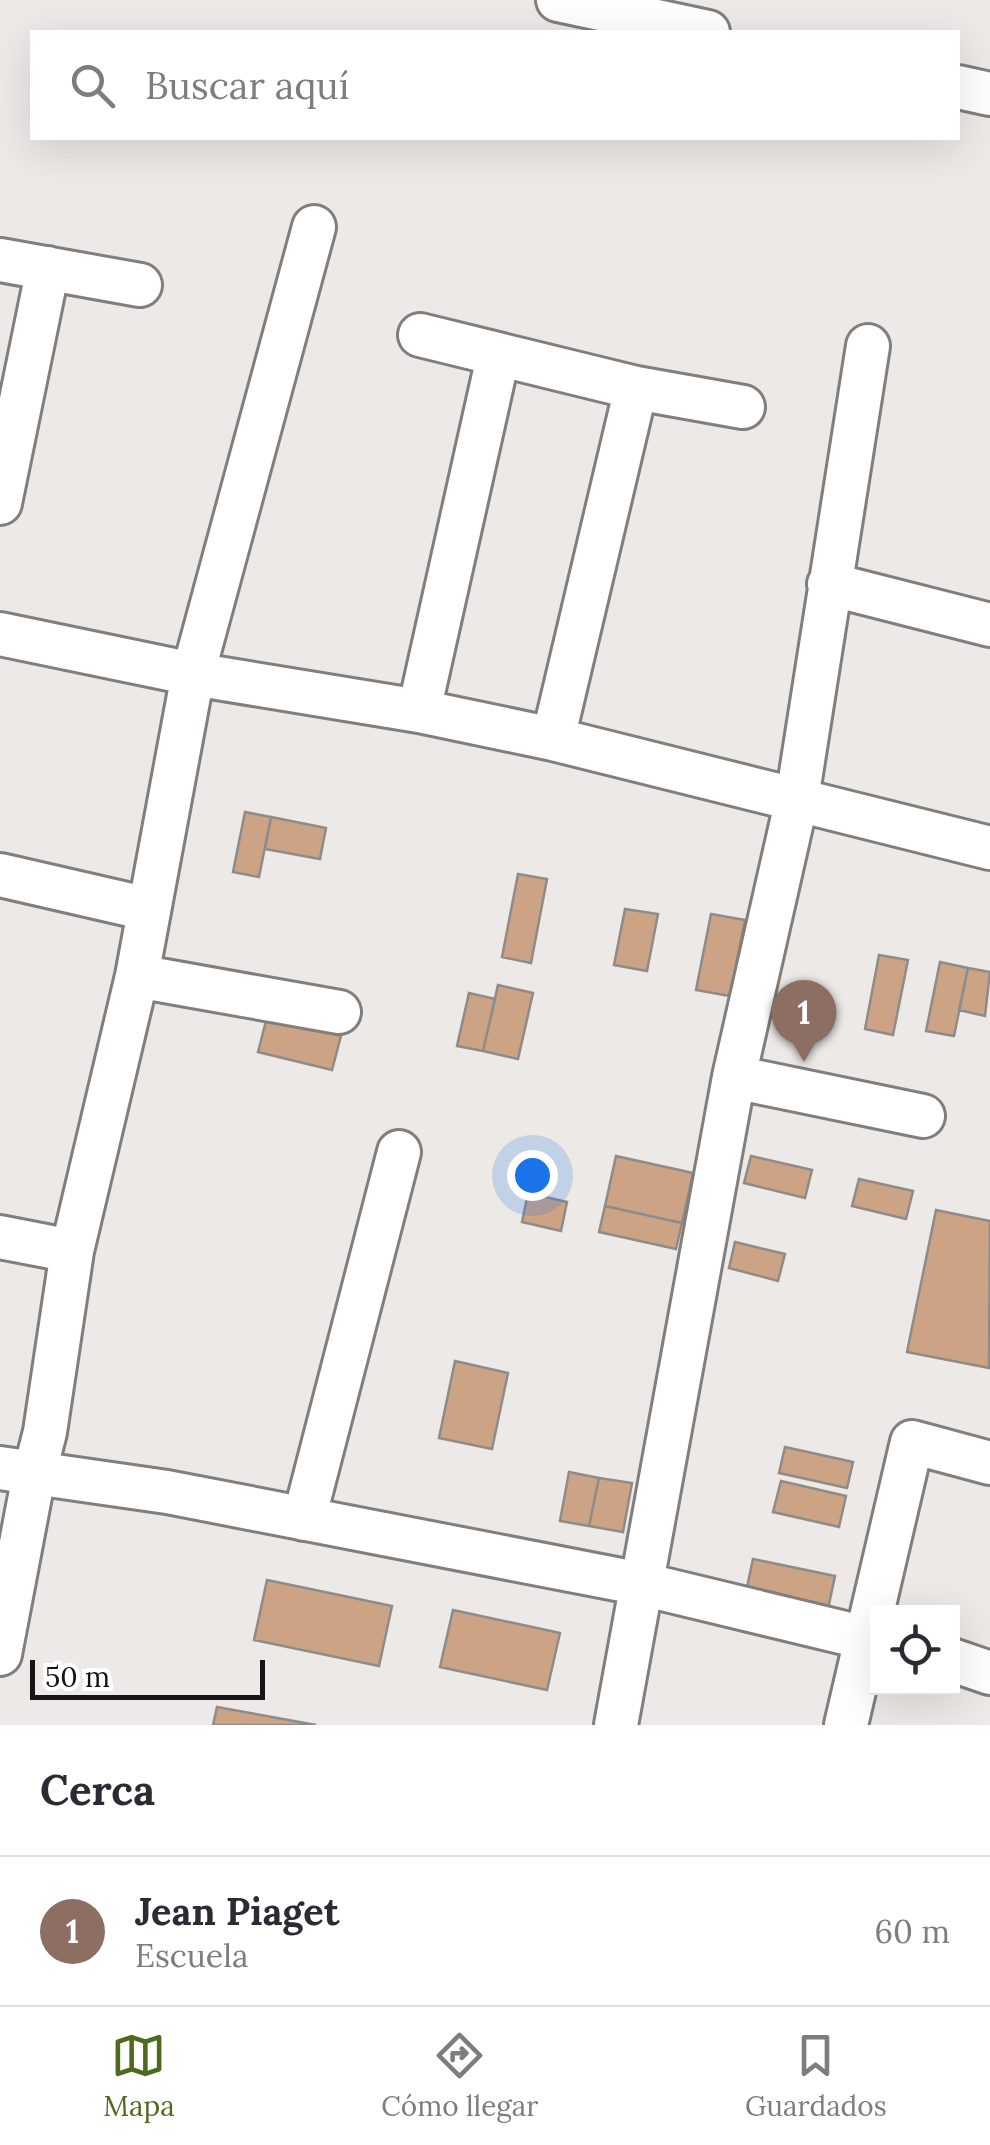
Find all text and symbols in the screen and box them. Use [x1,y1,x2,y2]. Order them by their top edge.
search box [30,30,960,140]
icon: search [65,58,120,113]
text: Buscar aquí [145,61,349,109]
pin: 1 [772,980,836,1062]
your location [507,1150,558,1201]
map controls [870,1605,960,1695]
button: locate [870,1605,960,1695]
scale bar [30,1655,265,1700]
text: 50 m [45,1659,110,1695]
text: Cerca [40,1763,155,1817]
text: Jean Piaget [135,1887,339,1935]
text: 1 [66,1911,79,1952]
text: 60 m [875,1911,950,1952]
text: Escuela [135,1935,248,1976]
tab: Mapa [103,2028,175,2124]
tab: Cómo llegar [381,2028,538,2124]
tab: Guardados [745,2028,887,2124]

